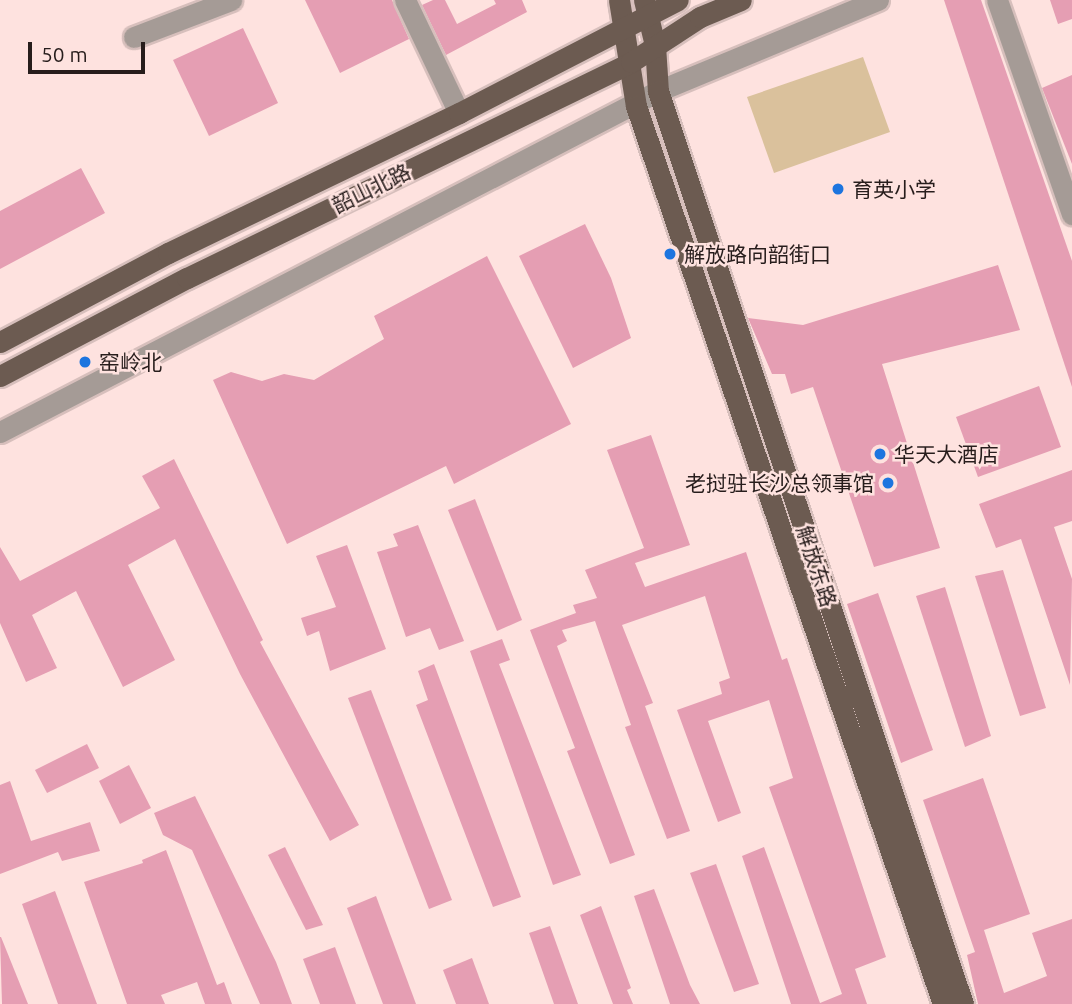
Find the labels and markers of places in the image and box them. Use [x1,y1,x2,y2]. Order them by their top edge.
place label: 育英小学 [852,176,936,202]
marker: 育英小学 [830,181,846,197]
place label: 解放路向韶街口 [684,241,831,267]
marker: 解放路向韶街口 [662,246,678,262]
place label: 窑岭北 [99,349,162,375]
marker: 窑岭北 [77,354,93,370]
place label: 华天大酒店 [894,441,999,467]
marker: 华天大酒店 [872,446,888,462]
place label: 老挝驻长沙总领事馆 [685,470,874,496]
marker: 老挝驻长沙总领事馆 [880,475,896,491]

